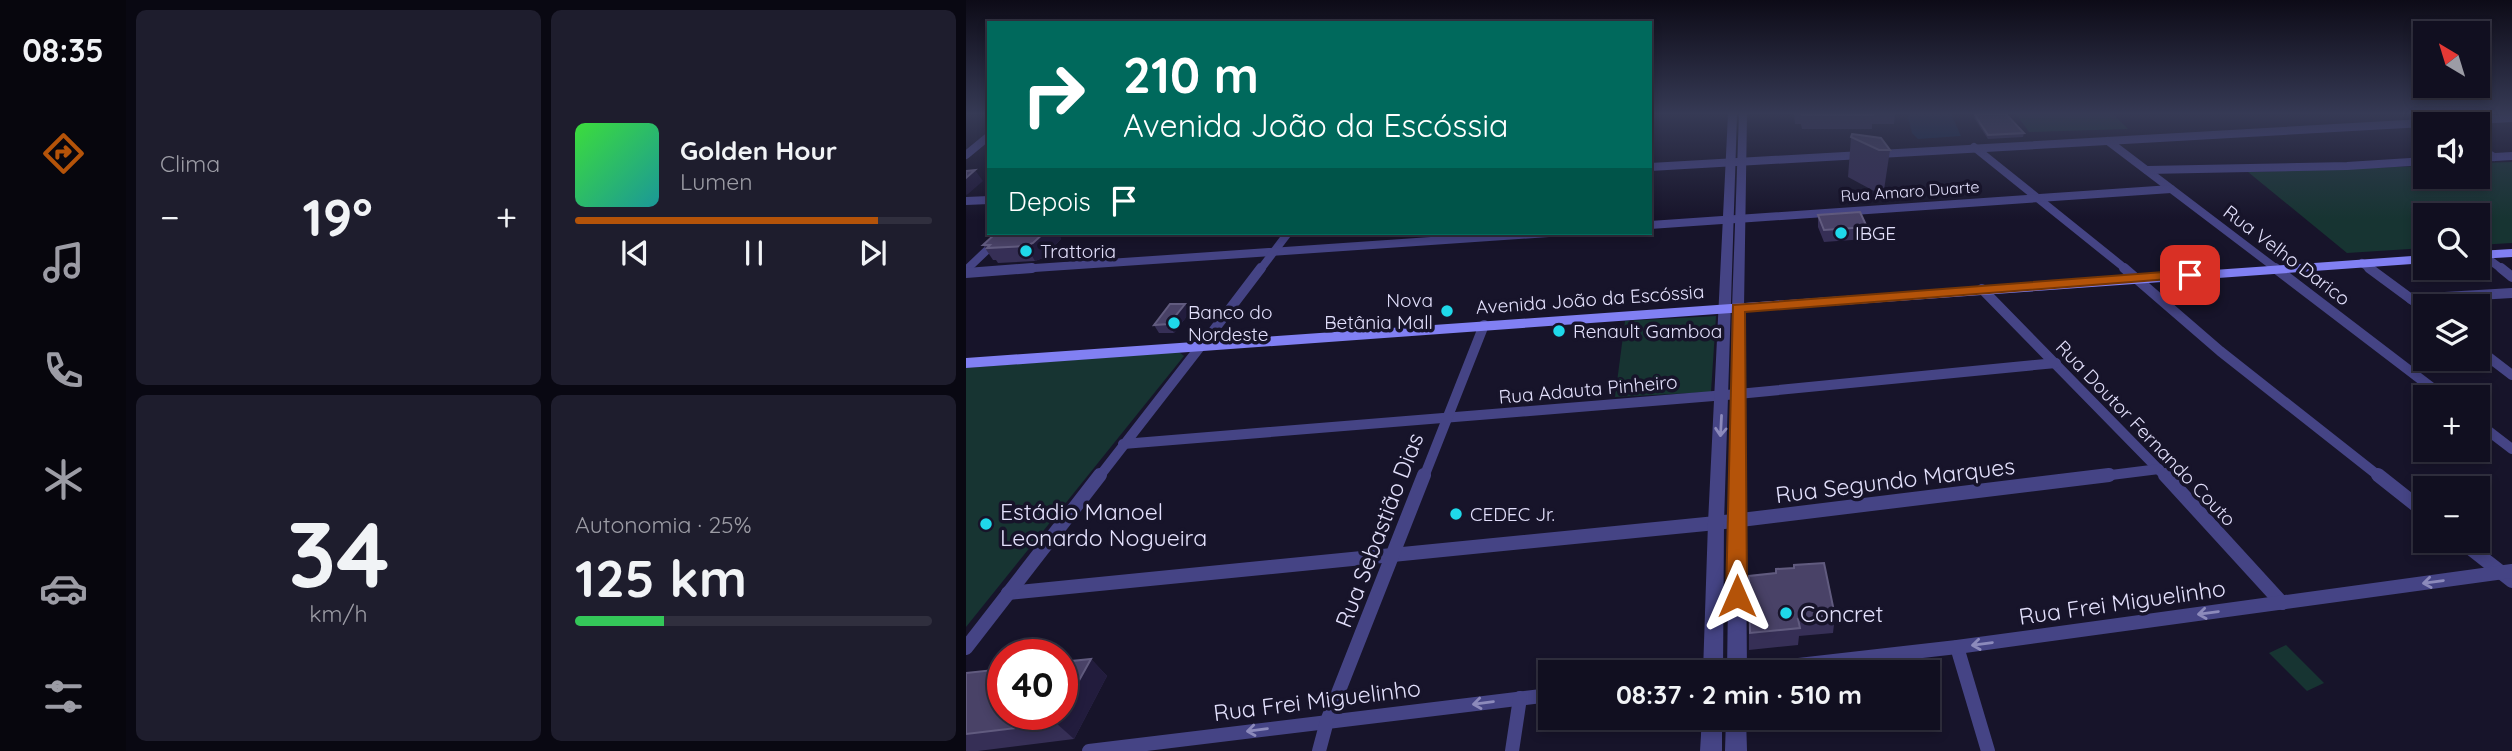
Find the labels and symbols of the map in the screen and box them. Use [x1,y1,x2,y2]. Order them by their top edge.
north arrow [2413,21,2490,98]
street label: Rua Amaro Duarte [1840,176,1980,206]
street label: Rua Velho Darico [2219,199,2355,311]
place label: IBGE [1855,221,1896,245]
marker: IBGE [1833,225,1849,241]
place label: Trattoria [1040,239,1116,263]
marker: Trattoria [1018,243,1034,259]
pin [2160,245,2220,305]
street label: Avenida João da Escóssia [1475,279,1705,319]
place label: Nova Betânia Mall [1324,288,1433,334]
place label: Banco do Nordeste [1188,300,1272,346]
marker: Nova Betânia Mall [1439,303,1455,319]
marker: Banco do Nordeste [1166,315,1182,331]
place label: Renault Gamboa [1573,319,1722,343]
marker: Renault Gamboa [1551,323,1567,339]
street label: Rua Doutor Fernando Couto [2051,335,2241,531]
street label: Rua Adauta Pinheiro [1498,369,1678,409]
one-way arrow [1714,414,1727,436]
street label: Rua Sebastião Dias [1329,429,1429,631]
street label: Rua Segundo Marques [1774,451,2016,509]
place label: Estádio Manoel Leonardo Nogueira [1000,497,1207,552]
place label: CEDEC Jr. [1470,502,1555,526]
marker: CEDEC Jr. [1448,506,1464,522]
marker: Estádio Manoel Leonardo Nogueira [978,516,994,532]
position arrow [1700,559,1774,633]
street label: Rua Frei Miguelinho [2017,573,2227,631]
one-way arrow [2422,576,2445,589]
place label: Concret [1800,599,1883,628]
marker: Concret [1778,605,1794,621]
one-way arrow [2197,607,2220,620]
one-way arrow [1972,637,1994,650]
speed limit sign: 40 [987,639,1078,730]
street label: Rua Frei Miguelinho [1212,673,1422,727]
one-way arrow [1472,696,1495,709]
one-way arrow [1246,723,1269,736]

